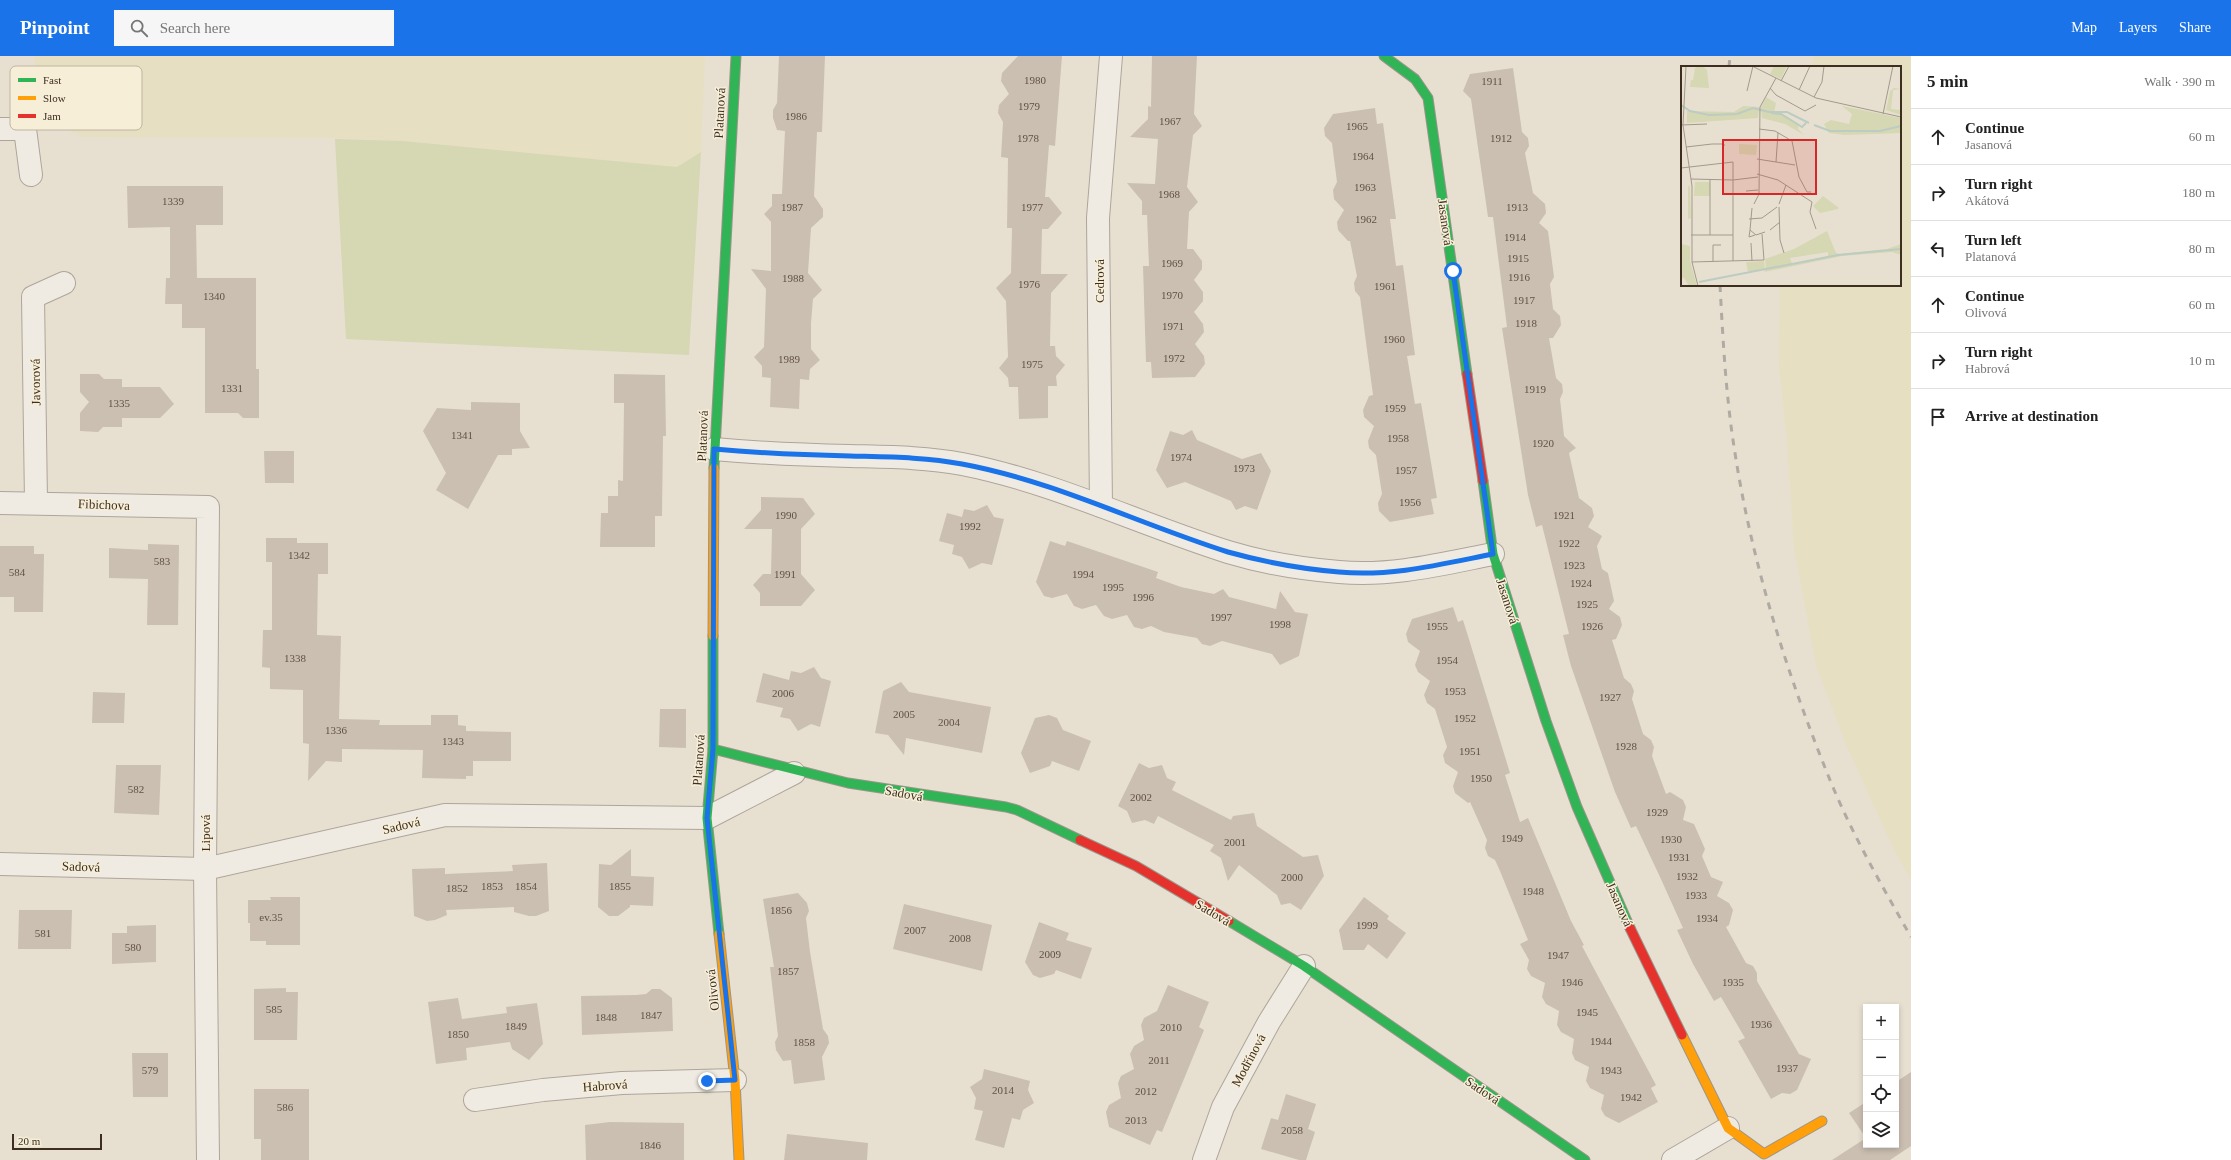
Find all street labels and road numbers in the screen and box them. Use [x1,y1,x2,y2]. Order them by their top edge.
street label: Platanová [711,87,728,139]
street label: Jasanová [1435,198,1456,247]
street label: Cedrová [1092,259,1107,303]
street label: Javorová [28,358,43,406]
street label: Platanová [694,410,711,462]
street label: Fibichova [78,496,130,513]
street label: Jasanová [1493,577,1522,626]
street label: Platanová [689,734,708,786]
street label: Sadová [884,783,924,804]
street label: Lipová [198,814,213,851]
street label: Sadová [381,814,422,837]
street label: Sadová [62,858,101,875]
street label: Jasanová [1603,880,1636,929]
street label: Sadová [1192,896,1233,929]
street label: Olivová [703,968,722,1012]
street label: Modřínová [1228,1031,1269,1089]
street label: Sadová [1463,1073,1503,1107]
street label: Habrová [582,1076,628,1095]

